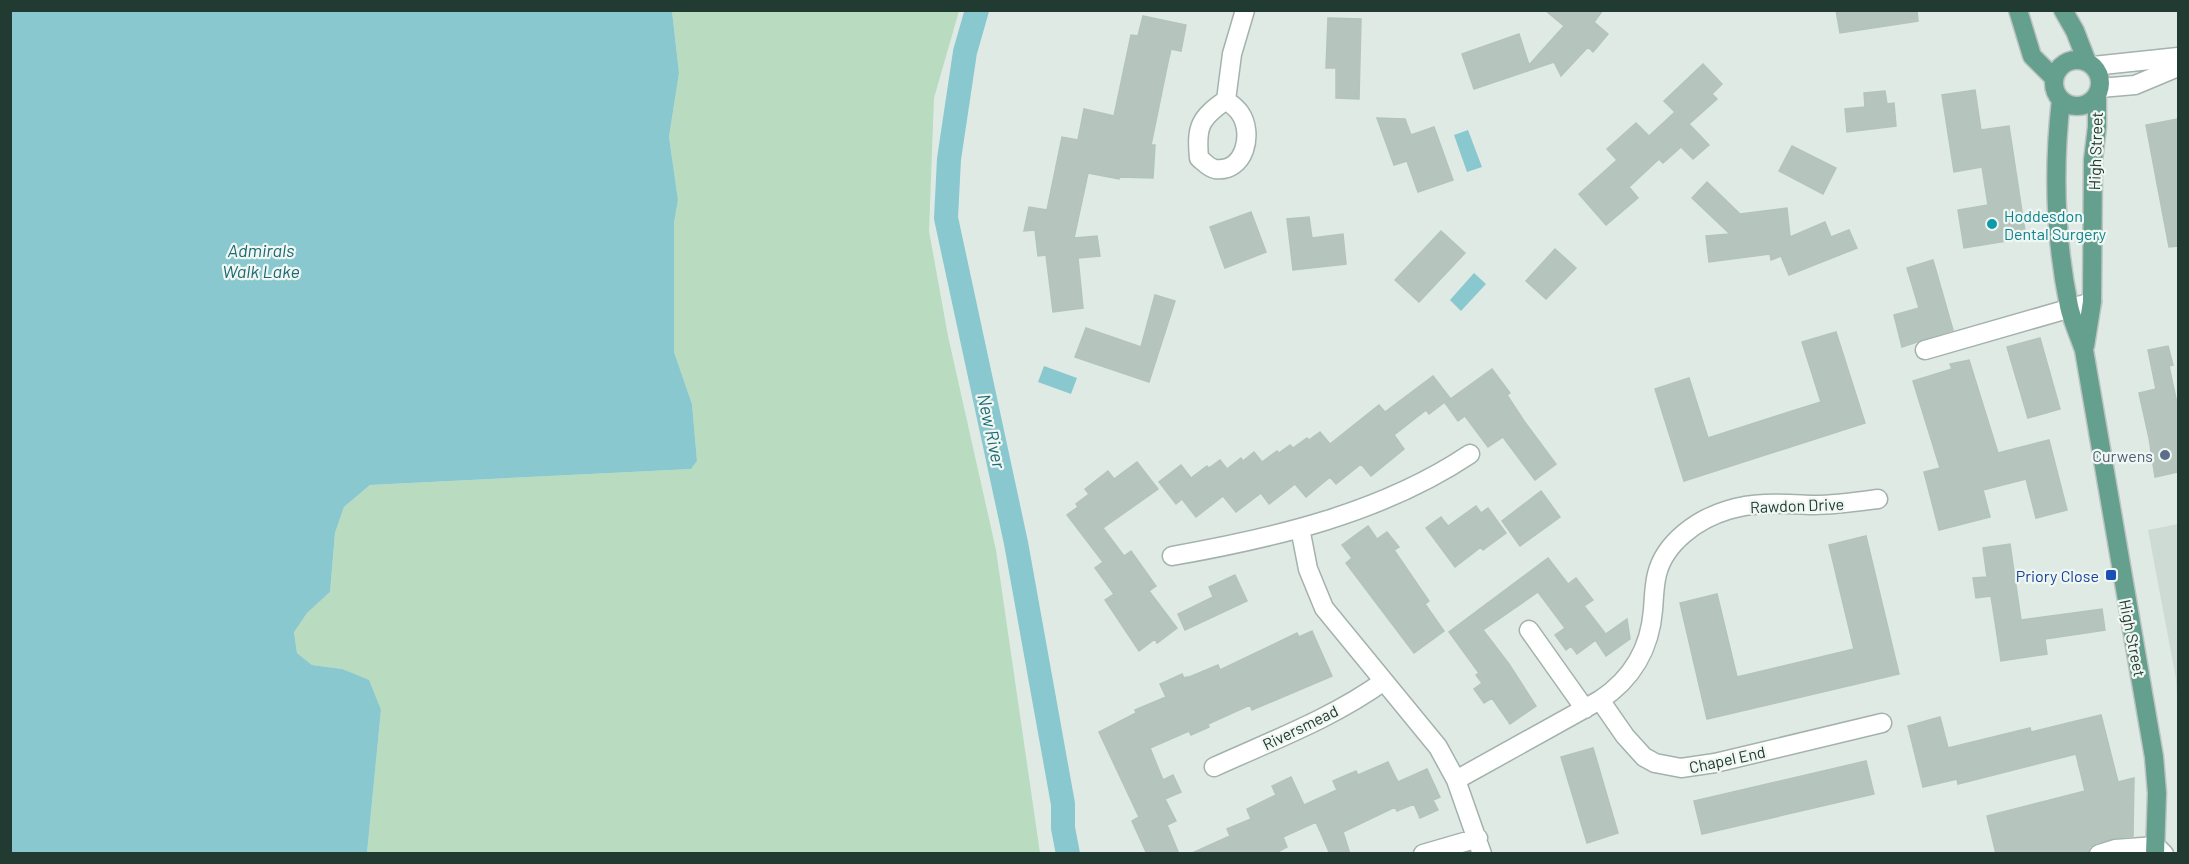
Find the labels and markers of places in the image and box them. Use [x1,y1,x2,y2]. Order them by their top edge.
place label: Hoddesdon Dental Surgery [2004,206,2107,243]
marker: Hoddesdon Dental Surgery [1985,217,1999,231]
place label: Curwens [2092,446,2153,465]
marker: Curwens [2158,448,2172,462]
place label: Priory Close [2016,566,2099,585]
marker: Priory Close [2104,568,2118,582]

